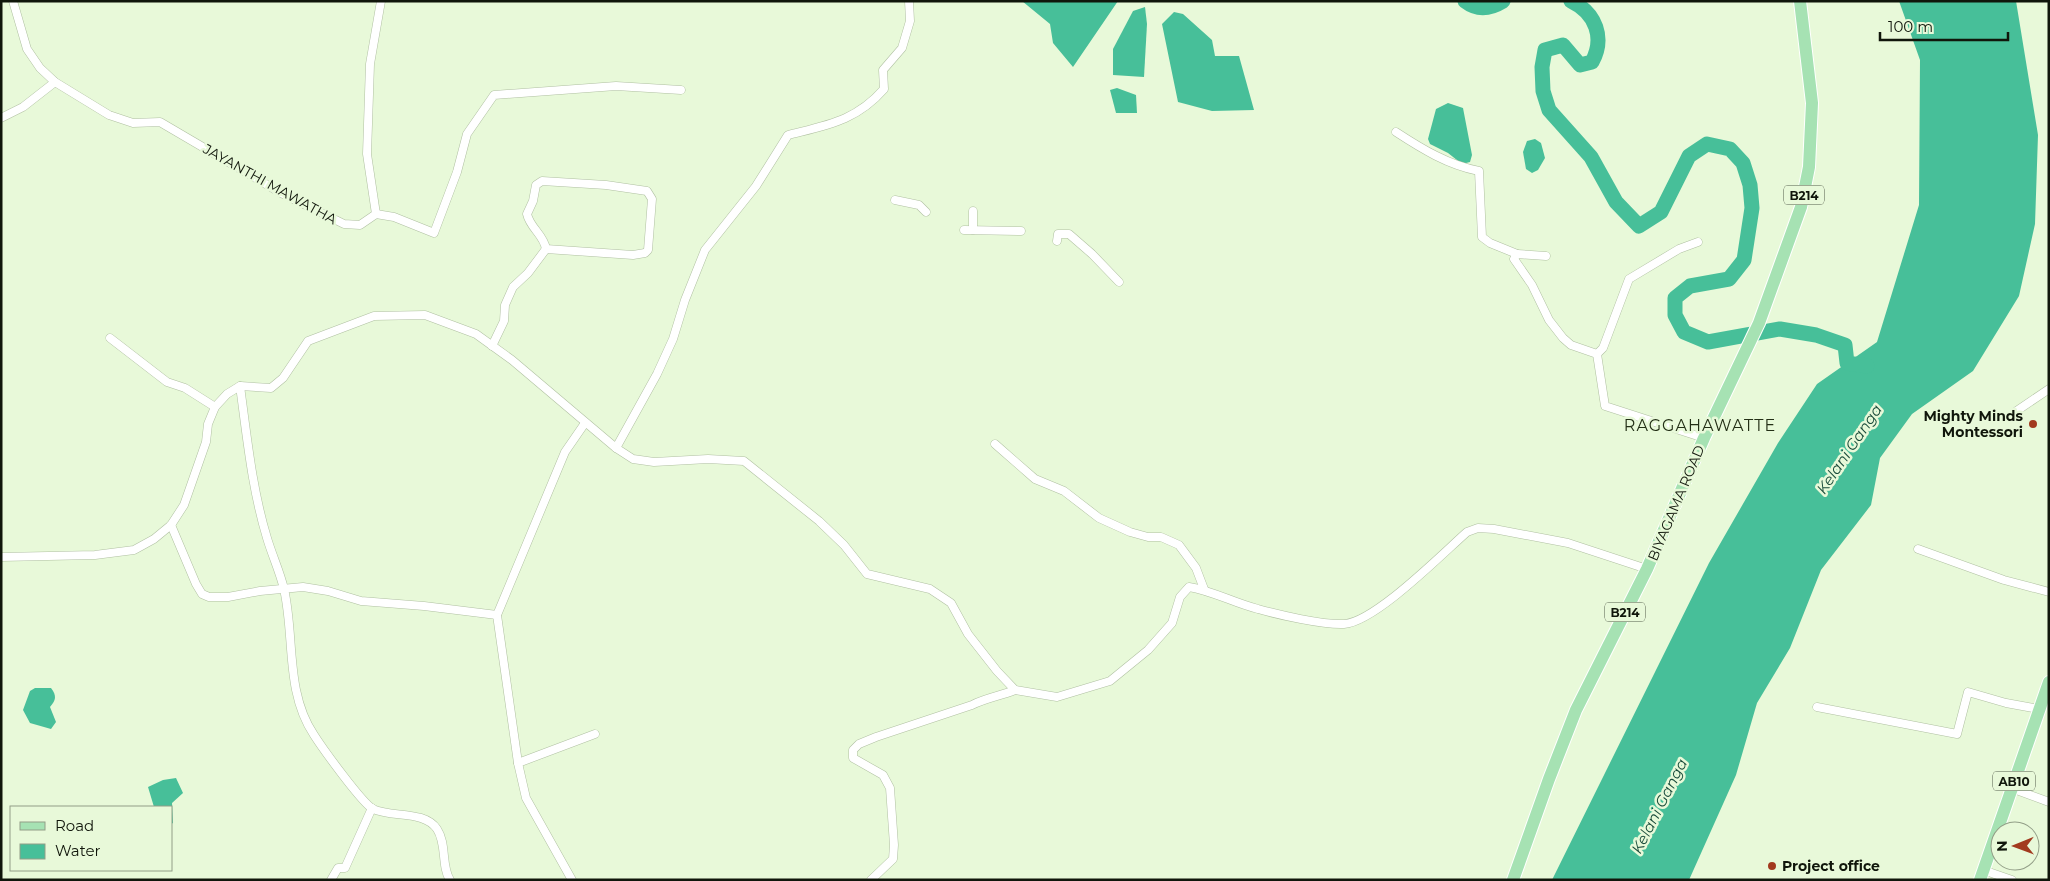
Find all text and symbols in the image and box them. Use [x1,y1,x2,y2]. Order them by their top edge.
scale bar [1880,10,2008,42]
text: 100 m [1888,17,1933,36]
street label: JAYANTHI MAWATHA [199,139,341,229]
road number: B214 [1784,186,1824,204]
water label: Kelani Ganga [1812,401,1886,497]
place label: Mighty Minds Montessori [1923,407,2024,441]
district label: RAGGAHAWATTE [1624,416,1776,435]
marker: Mighty Minds Montessori [2027,418,2039,430]
street label: BIYAGAMA ROAD [1643,442,1709,564]
road number: B214 [1605,602,1645,622]
water label: Kelani Ganga [1627,755,1691,857]
road number: AB10 [1993,771,2035,790]
legend [10,806,172,871]
text: Road [55,816,94,835]
north arrow [1990,821,2040,871]
text: N [1993,840,2011,852]
text: Water [55,841,101,860]
place label: Project office [1782,857,1880,875]
marker: Project office [1766,860,1778,872]

